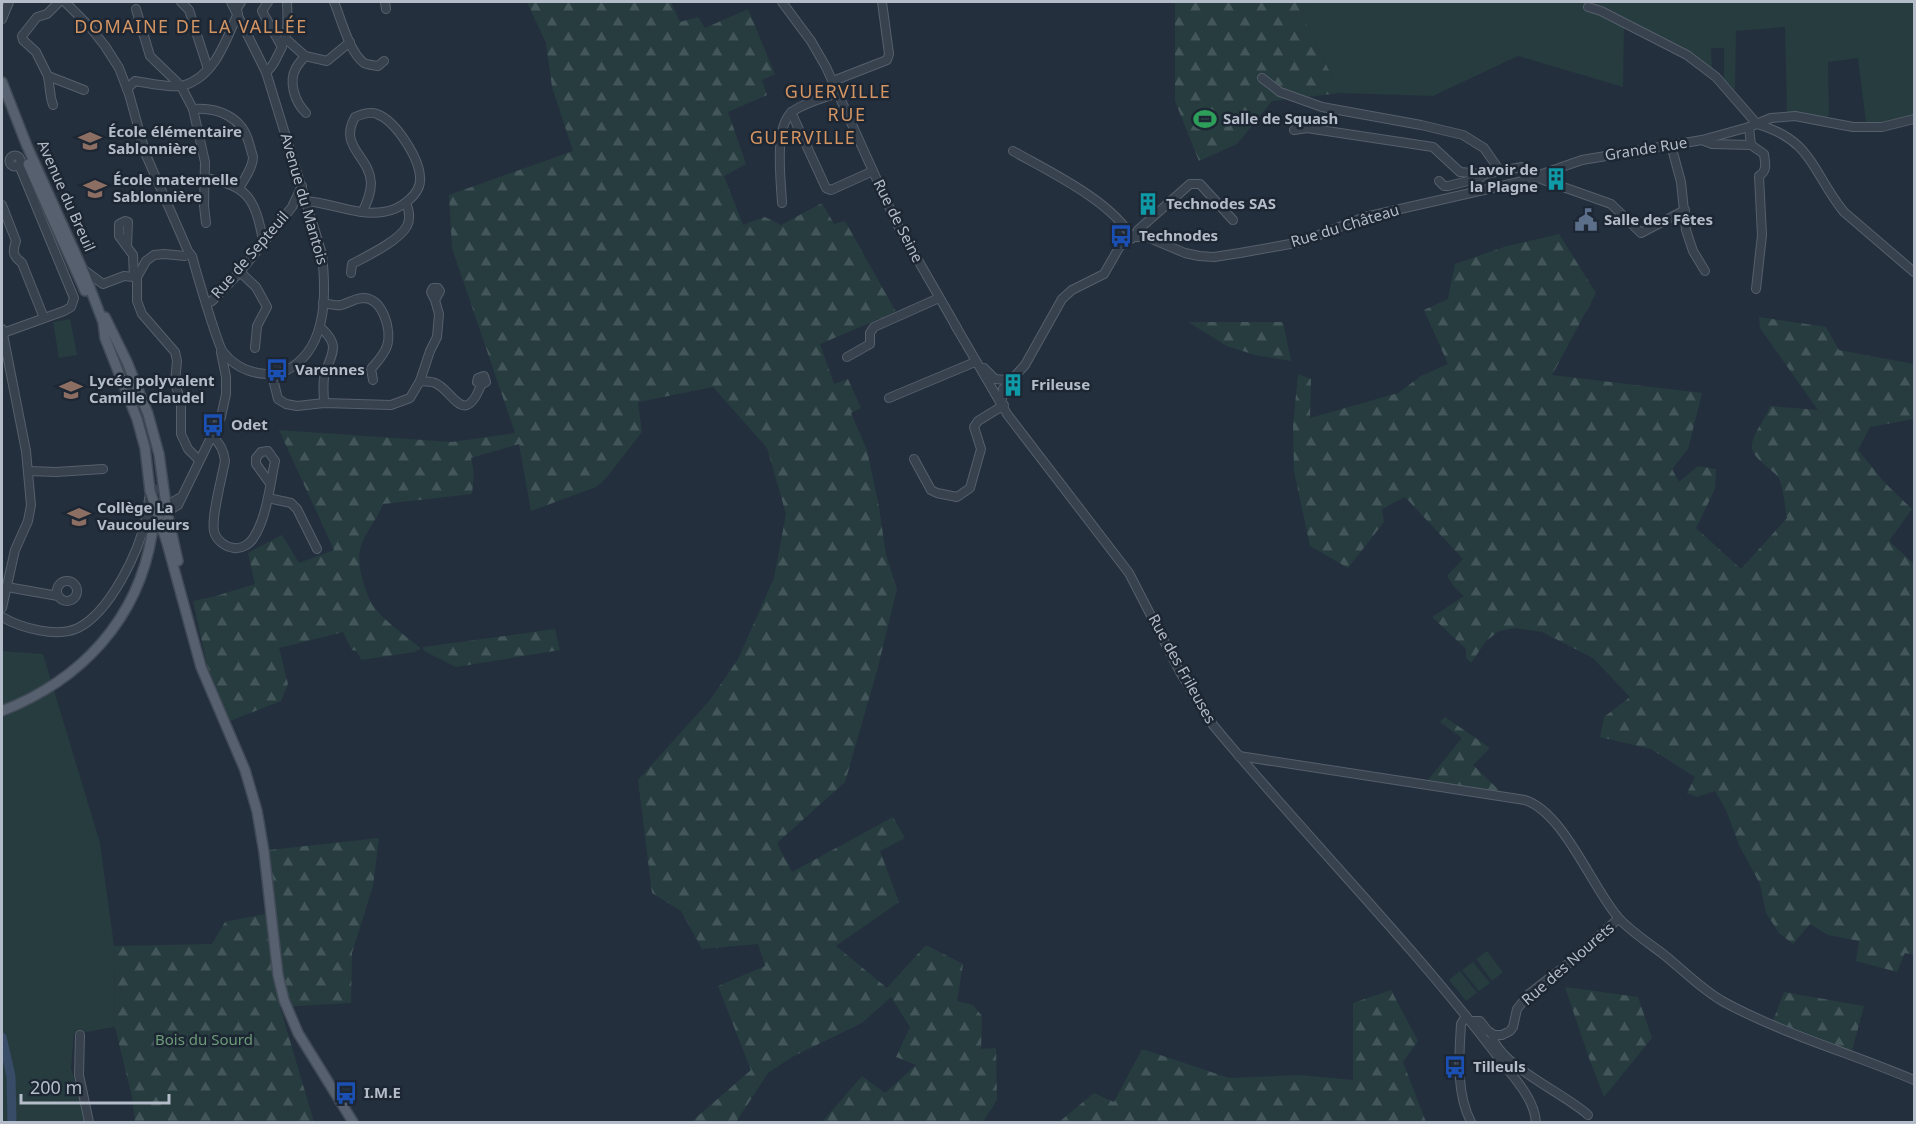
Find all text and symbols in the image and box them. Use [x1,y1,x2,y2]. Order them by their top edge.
district label: DOMAINE DE LA VALLÉE [74,14,308,38]
district label: GUERVILLE [785,79,891,103]
district label: RUE [828,102,866,126]
sports icon: Salle de Squash [1192,106,1218,132]
place label: Salle de Squash [1223,108,1338,128]
place label: École élémentaire Sablonnière [108,121,242,158]
district label: GUERVILLE [750,125,856,149]
school or university icon: École élémentaire Sablonnière [77,128,103,154]
street label: Avenue du Mantois [277,131,333,267]
street label: Grande Rue [1603,132,1688,164]
street label: Avenue du Breuil [33,137,100,255]
place label: Lavoir de la Plagne [1469,159,1538,196]
building icon: Lavoir de la Plagne [1543,166,1569,192]
place label: École maternelle Sablonnière [113,169,238,206]
school or university icon: École maternelle Sablonnière [82,176,108,202]
street label: Rue de Seine [869,176,928,266]
building icon: Technodes SAS [1135,191,1161,217]
place label: Technodes SAS [1166,193,1276,213]
street label: Rue du Château [1288,199,1401,251]
street label: Rue de Septeuil [206,207,293,302]
public building icon: Salle des Fêtes [1573,207,1599,233]
place label: Salle des Fêtes [1604,209,1713,229]
bus stop icon: Technodes [1108,223,1134,249]
place label: Technodes [1139,225,1218,245]
bus stop icon: Varennes [264,357,290,383]
place label: Varennes [295,359,365,379]
place label: Lycée polyvalent Camille Claudel [89,370,215,407]
building icon: Frileuse [1000,372,1026,398]
place label: Frileuse [1031,374,1090,394]
school or university icon: Lycée polyvalent Camille Claudel [58,377,84,403]
bus stop icon: Odet [200,412,226,438]
place label: Odet [231,414,268,434]
place label: Collège La Vaucouleurs [97,497,189,534]
school or university icon: Collège La Vaucouleurs [66,504,92,530]
street label: Rue des Frileuses [1145,610,1221,727]
street label: Rue des Nourets [1517,918,1618,1009]
park label: Bois du Sourd [155,1029,253,1049]
bus stop icon: Tilleuls [1442,1054,1468,1080]
place label: Tilleuls [1473,1056,1526,1076]
scale bar [21,1067,170,1105]
text: 200 m [30,1075,82,1099]
bus stop icon: I.M.E [333,1080,359,1106]
place label: I.M.E [364,1082,401,1102]

